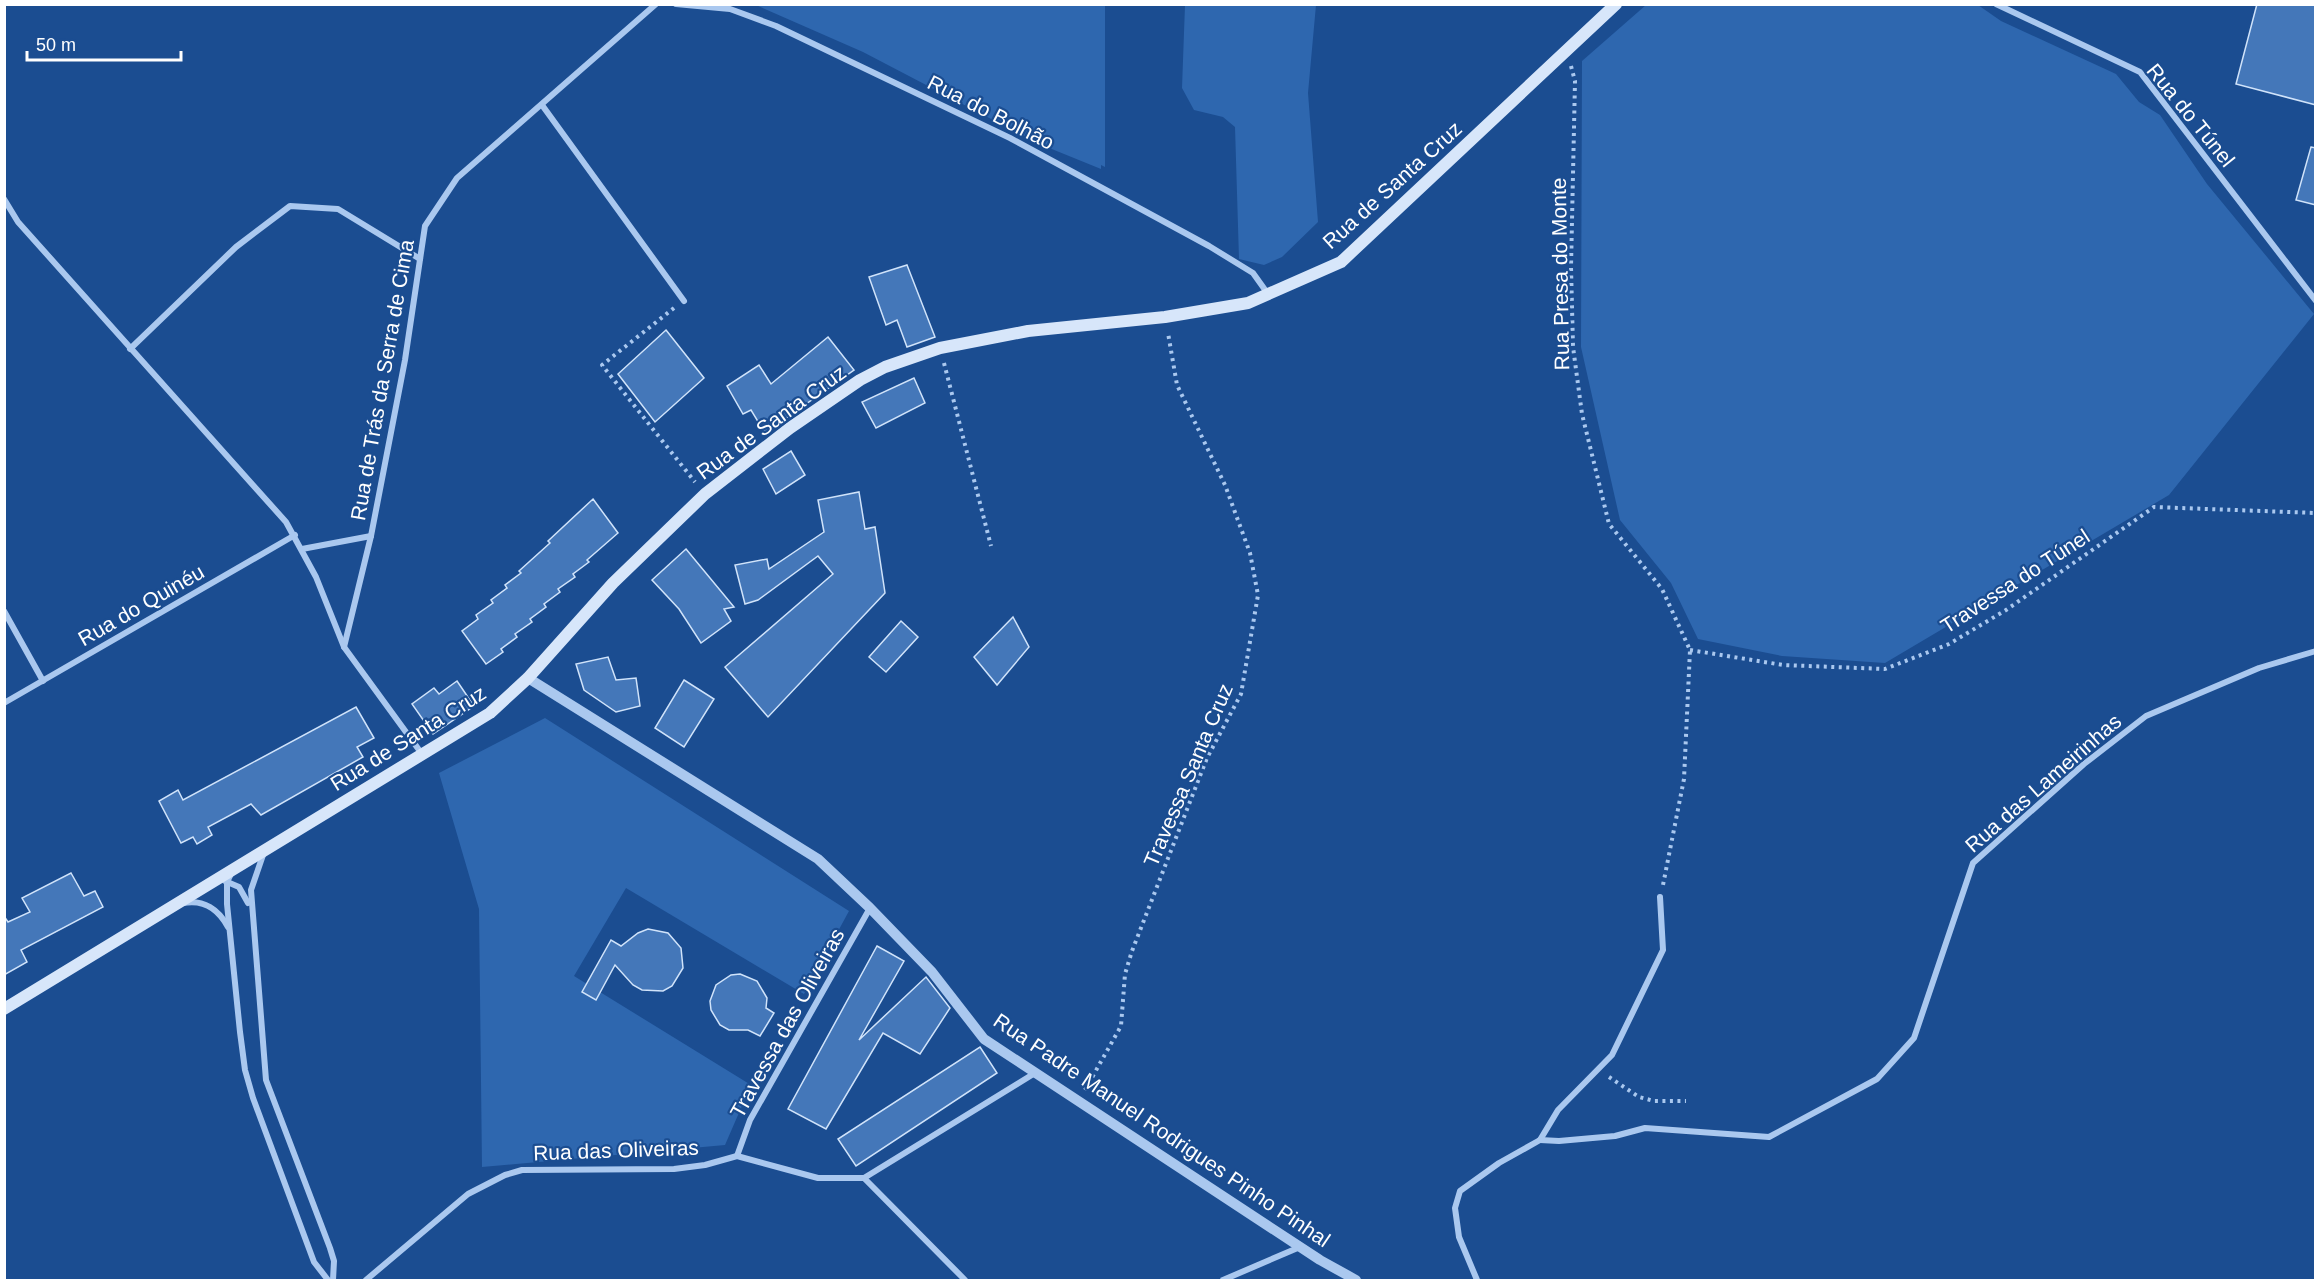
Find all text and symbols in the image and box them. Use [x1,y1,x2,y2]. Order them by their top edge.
scale bar [27,24,182,62]
text: 50 m [36,35,76,55]
street label: Rua do Túnel [2143,59,2239,171]
street label: Rua do Bolhão [924,70,1058,154]
street label: Rua de Santa Cruz [1318,117,1466,253]
street label: Rua Presa do Monte [1547,178,1573,370]
street label: Rua de Trás da Serra de Cima [346,237,418,522]
street label: Rua de Santa Cruz [692,360,850,484]
street label: Travessa do Túnel [1936,524,2094,638]
street label: Rua do Quinéu [74,560,208,650]
street label: Travessa Santa Cruz [1139,680,1237,870]
street label: Rua de Santa Cruz [326,681,490,795]
street label: Rua das Lameirinhas [1961,709,2125,857]
street label: Travessa das Oliveiras [725,924,849,1122]
street label: Rua Padre Manuel Rodrigues Pinho Pinhal [990,1009,1334,1251]
street label: Rua das Oliveiras [533,1136,699,1164]

